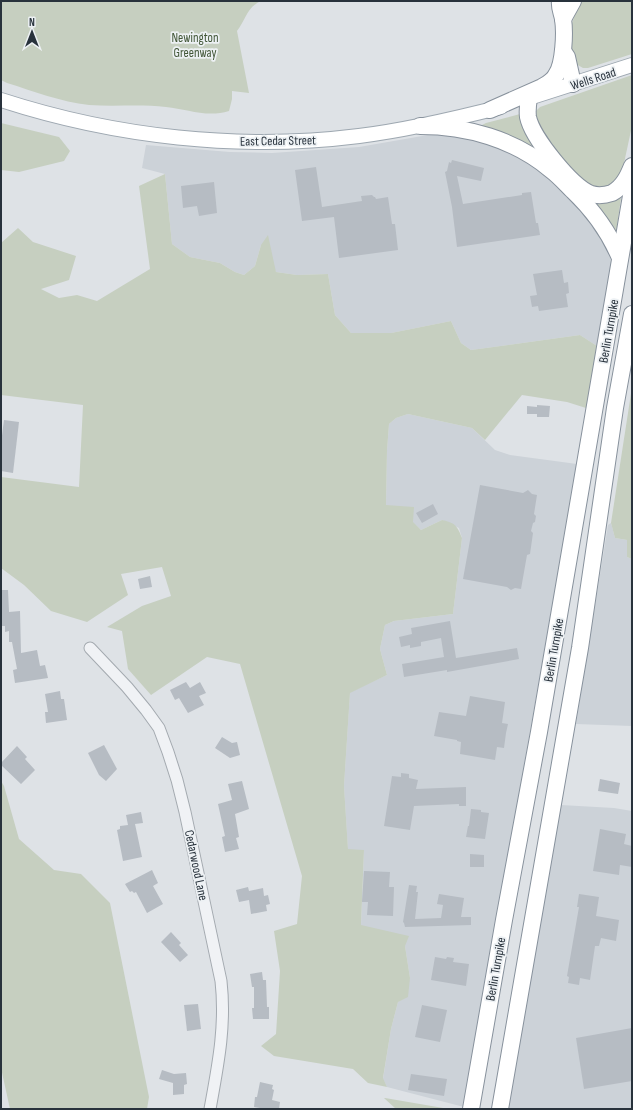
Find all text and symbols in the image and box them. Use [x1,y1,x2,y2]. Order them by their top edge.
north arrow [12,12,52,52]
text: N [29,16,35,29]
park label: Newington Greenway [171,30,219,61]
street label: Wells Road [569,64,618,94]
street label: East Cedar Street [240,132,316,150]
street label: Berlin Turnpike [596,298,622,364]
street label: Berlin Turnpike [541,617,567,683]
street label: Cedarwood Lane [181,828,211,902]
street label: Berlin Turnpike [483,936,509,1002]

